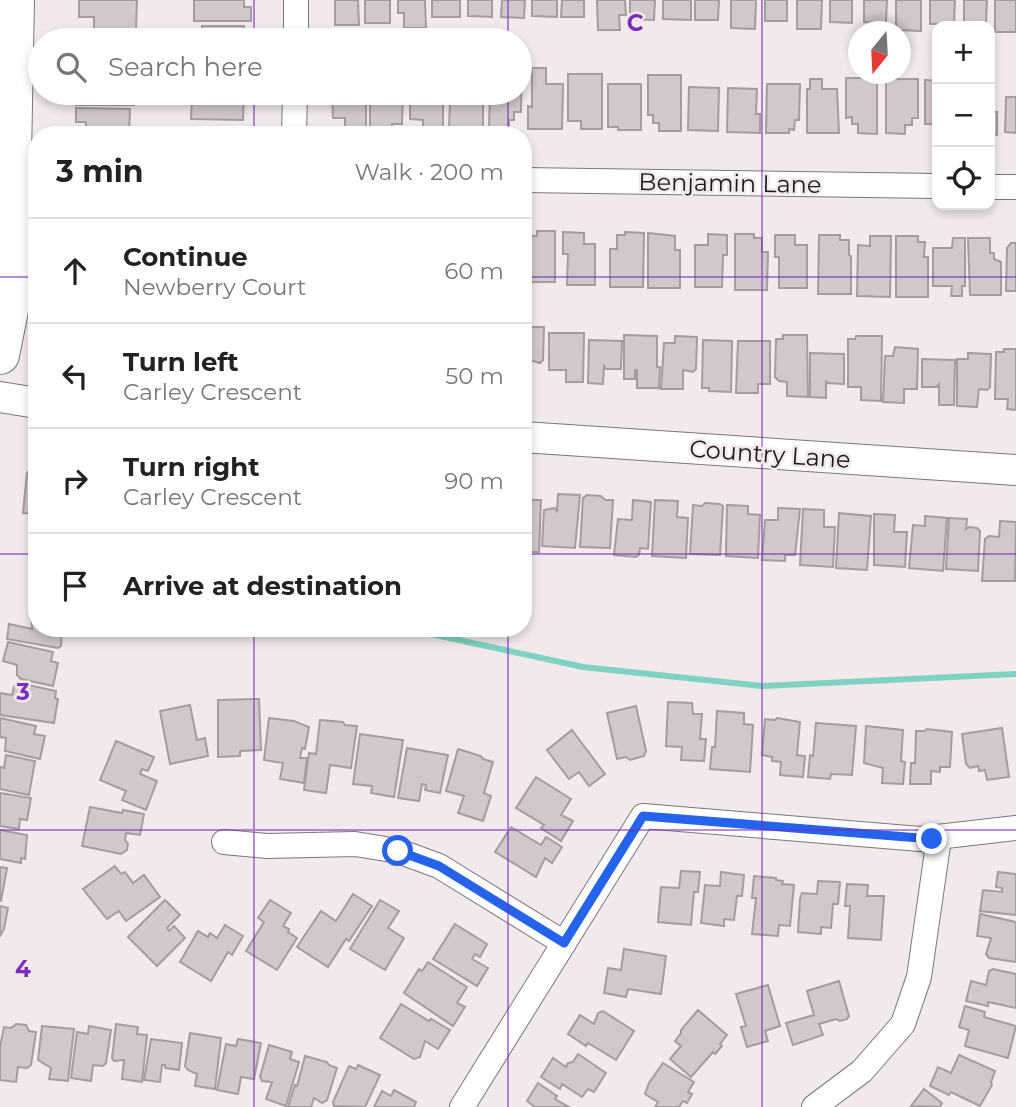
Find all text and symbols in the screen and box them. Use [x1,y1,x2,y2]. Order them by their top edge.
text: C [627,9,644,37]
north arrow [848,21,911,84]
map controls [932,21,995,210]
button: + [932,21,995,84]
search box [28,28,532,105]
icon: search [52,48,90,86]
text: Search here [108,51,263,83]
button: − [932,84,995,147]
button: locate [932,147,995,210]
text: 3 min [56,153,143,190]
text: Walk · 200 m [354,158,504,186]
street label: Benjamin Lane [638,167,822,199]
text: Continue [123,241,248,273]
icon: ahead [56,252,94,290]
text: 60 m [444,257,504,285]
text: Newberry Court [123,273,306,301]
text: Turn left [123,346,239,378]
icon: left [56,357,94,395]
text: 50 m [445,362,504,390]
text: Carley Crescent [123,378,302,406]
street label: Country Lane [688,434,852,474]
text: Turn right [123,451,259,483]
icon: right [56,462,94,500]
text: 90 m [444,467,504,495]
text: Carley Crescent [123,483,302,511]
icon: arrive [56,567,94,605]
text: Arrive at destination [123,570,402,602]
text: 3 [15,678,30,706]
route end [916,823,947,854]
route start [382,835,413,866]
text: 4 [15,955,31,983]

